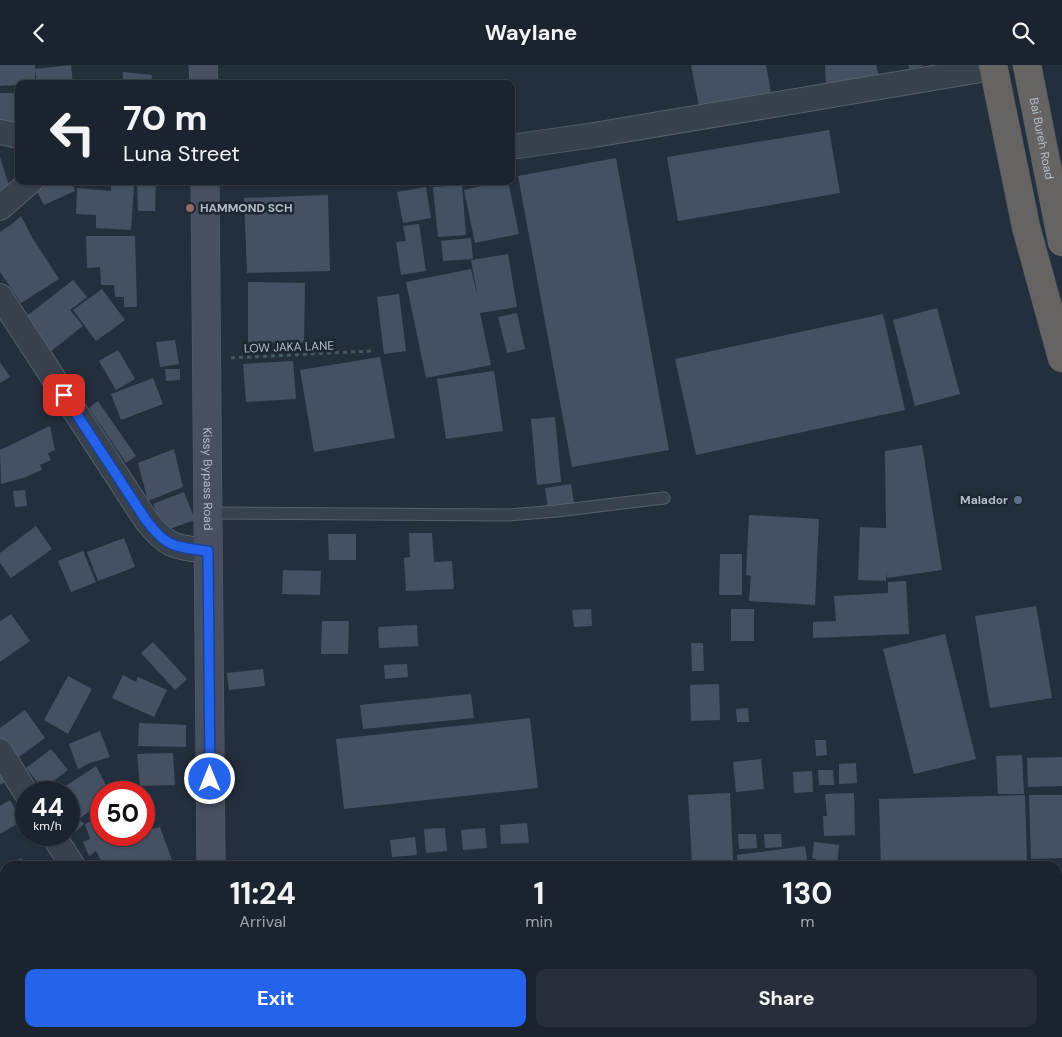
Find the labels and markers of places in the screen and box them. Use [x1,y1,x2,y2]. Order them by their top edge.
place label: HAMMOND SCH [200,200,292,216]
marker: HAMMOND SCH [184,202,196,214]
pin [43,374,85,416]
place label: Malador [960,492,1008,508]
marker: Malador [1012,494,1024,506]

